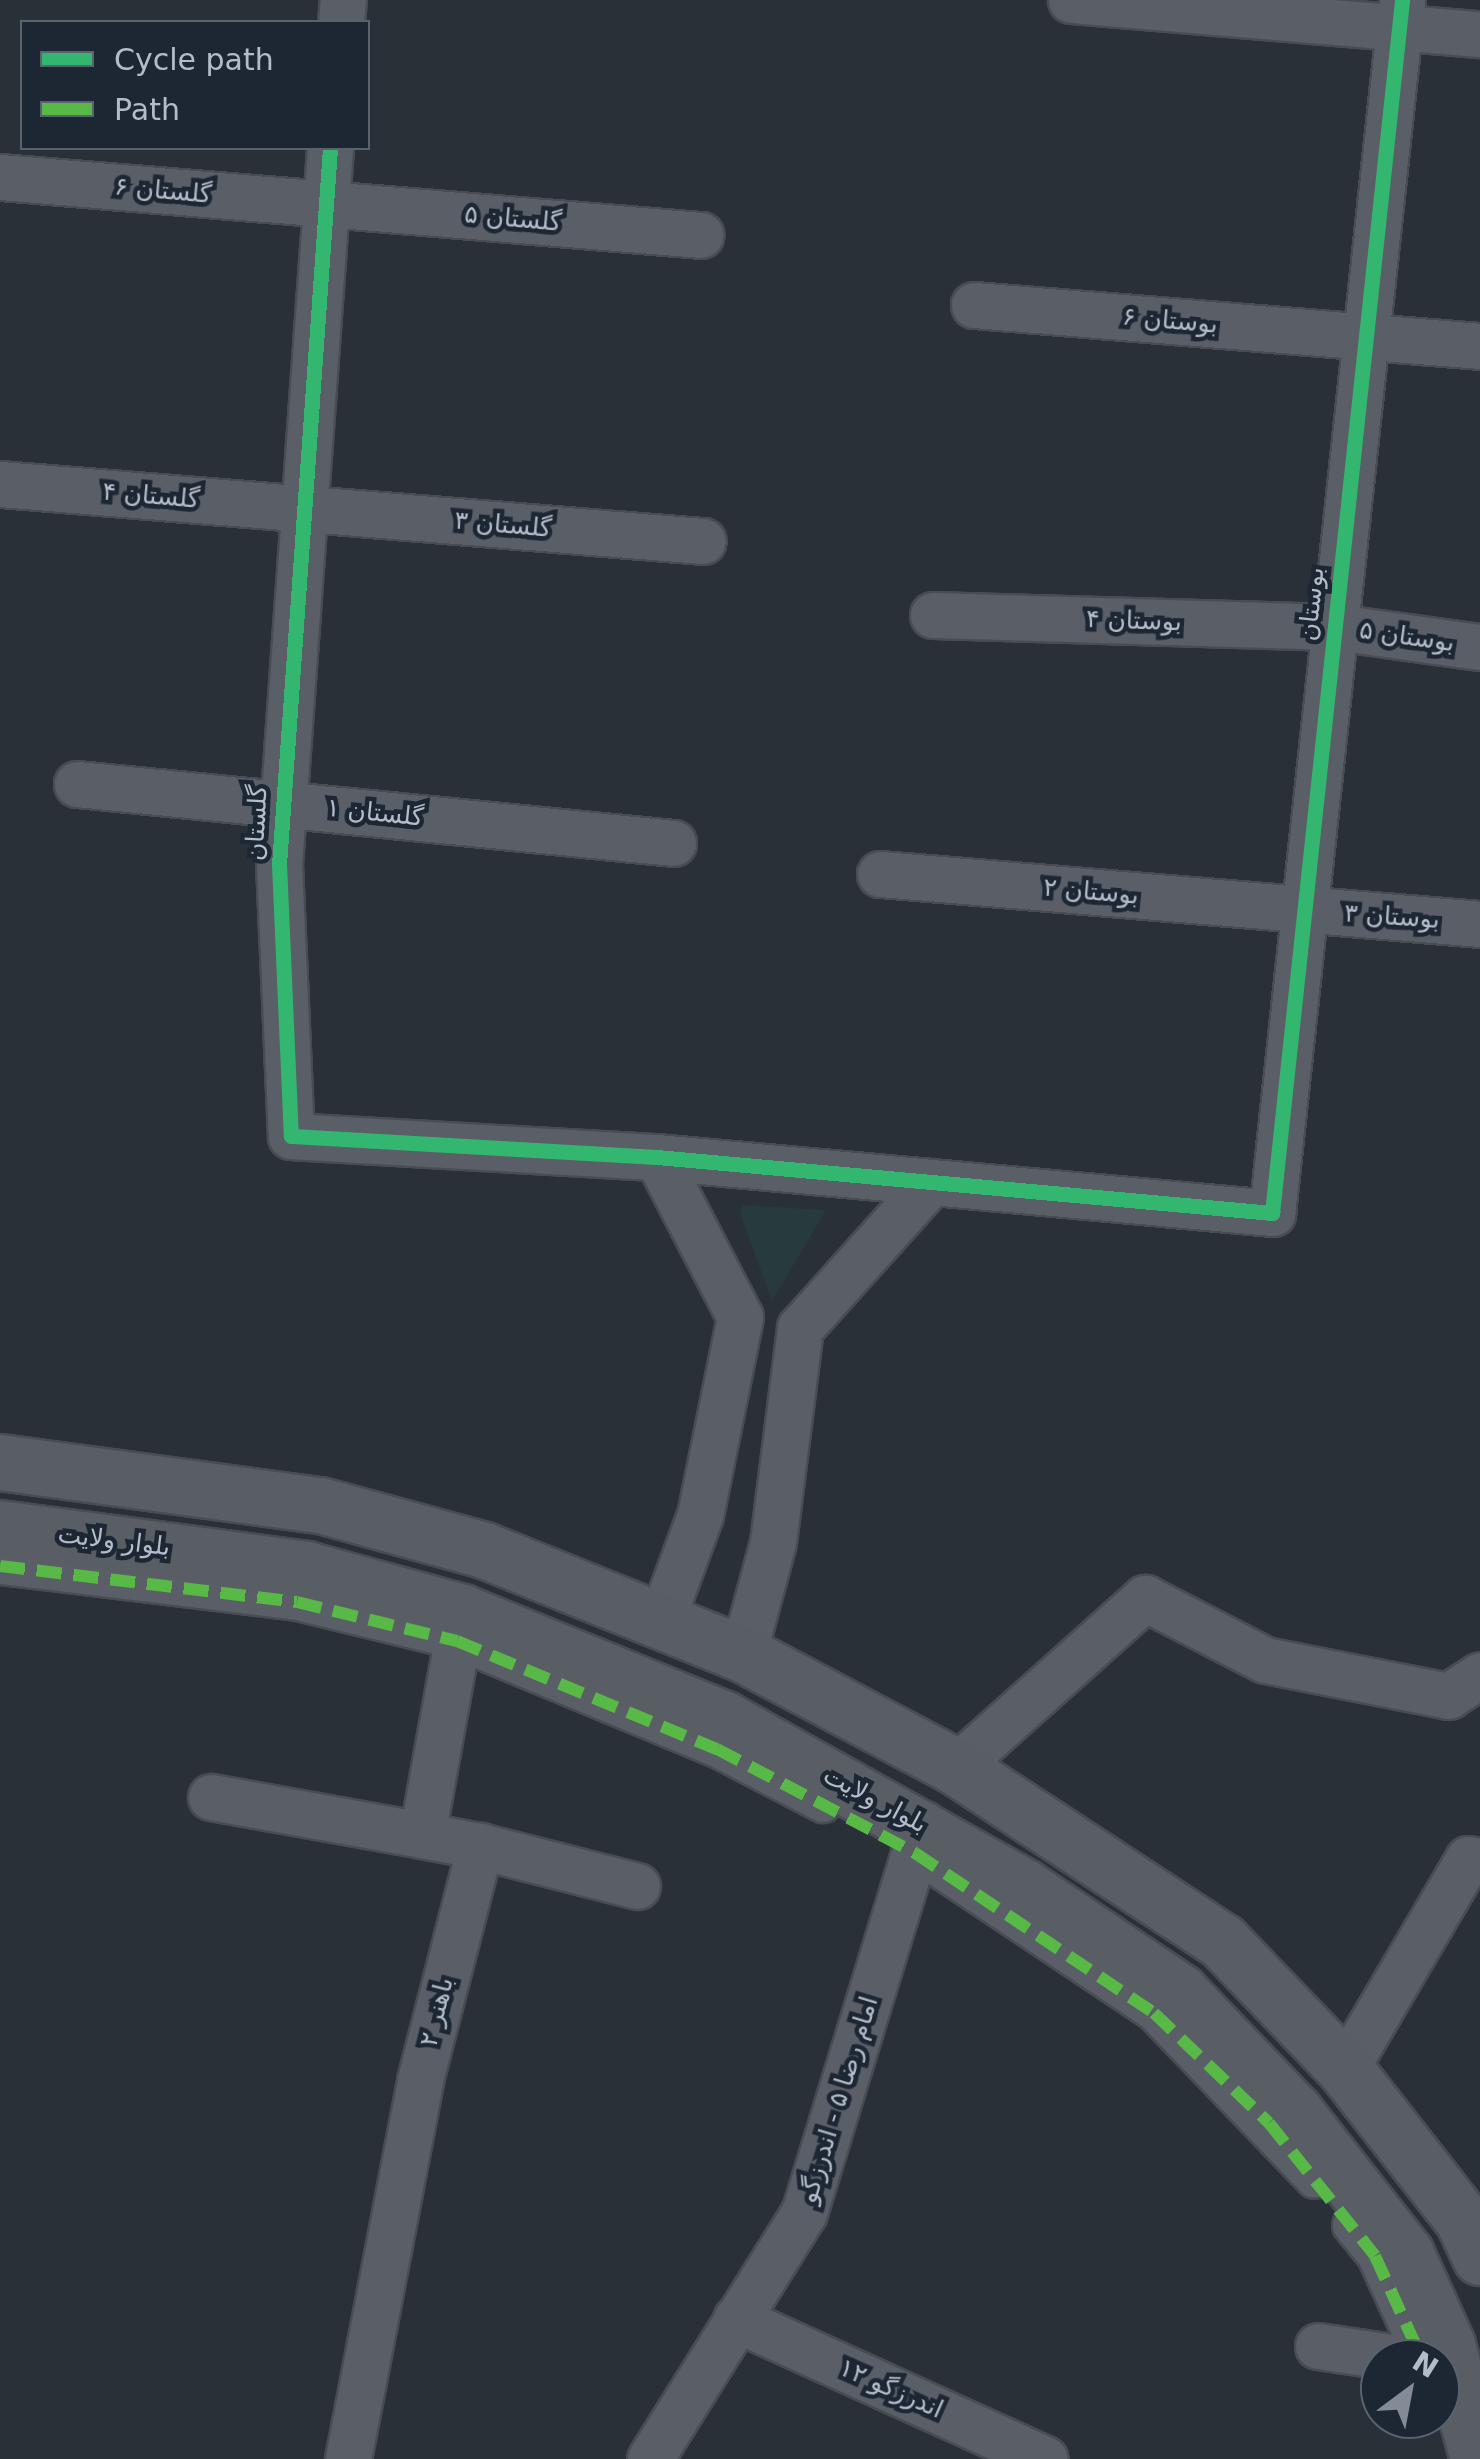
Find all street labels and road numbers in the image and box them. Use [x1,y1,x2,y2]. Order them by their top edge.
street label: گلستان ۶ [113,172,213,210]
street label: گلستان ۵ [463,200,563,238]
street label: بوستان ۶ [1121,302,1219,340]
street label: گلستان ۴ [101,477,201,515]
street label: گلستان ۳ [453,506,553,544]
street label: بوستان [1293,565,1331,643]
street label: بوستان ۴ [1086,604,1182,638]
street label: بوستان ۵ [1358,615,1456,659]
street label: گلستان [240,784,274,862]
street label: گلستان ۱ [325,793,425,833]
street label: بوستان ۲ [1042,873,1140,911]
street label: بوستان ۳ [1343,899,1441,935]
street label: بلوار ولایت [56,1519,172,1563]
street label: بلوار ولایت [818,1760,932,1840]
street label: باهنر ۲ [414,1974,460,2050]
street label: امام رضا ۵ - اندرزگو [793,1993,885,2207]
street label: اندرزگو ۱۲ [834,2353,948,2425]

